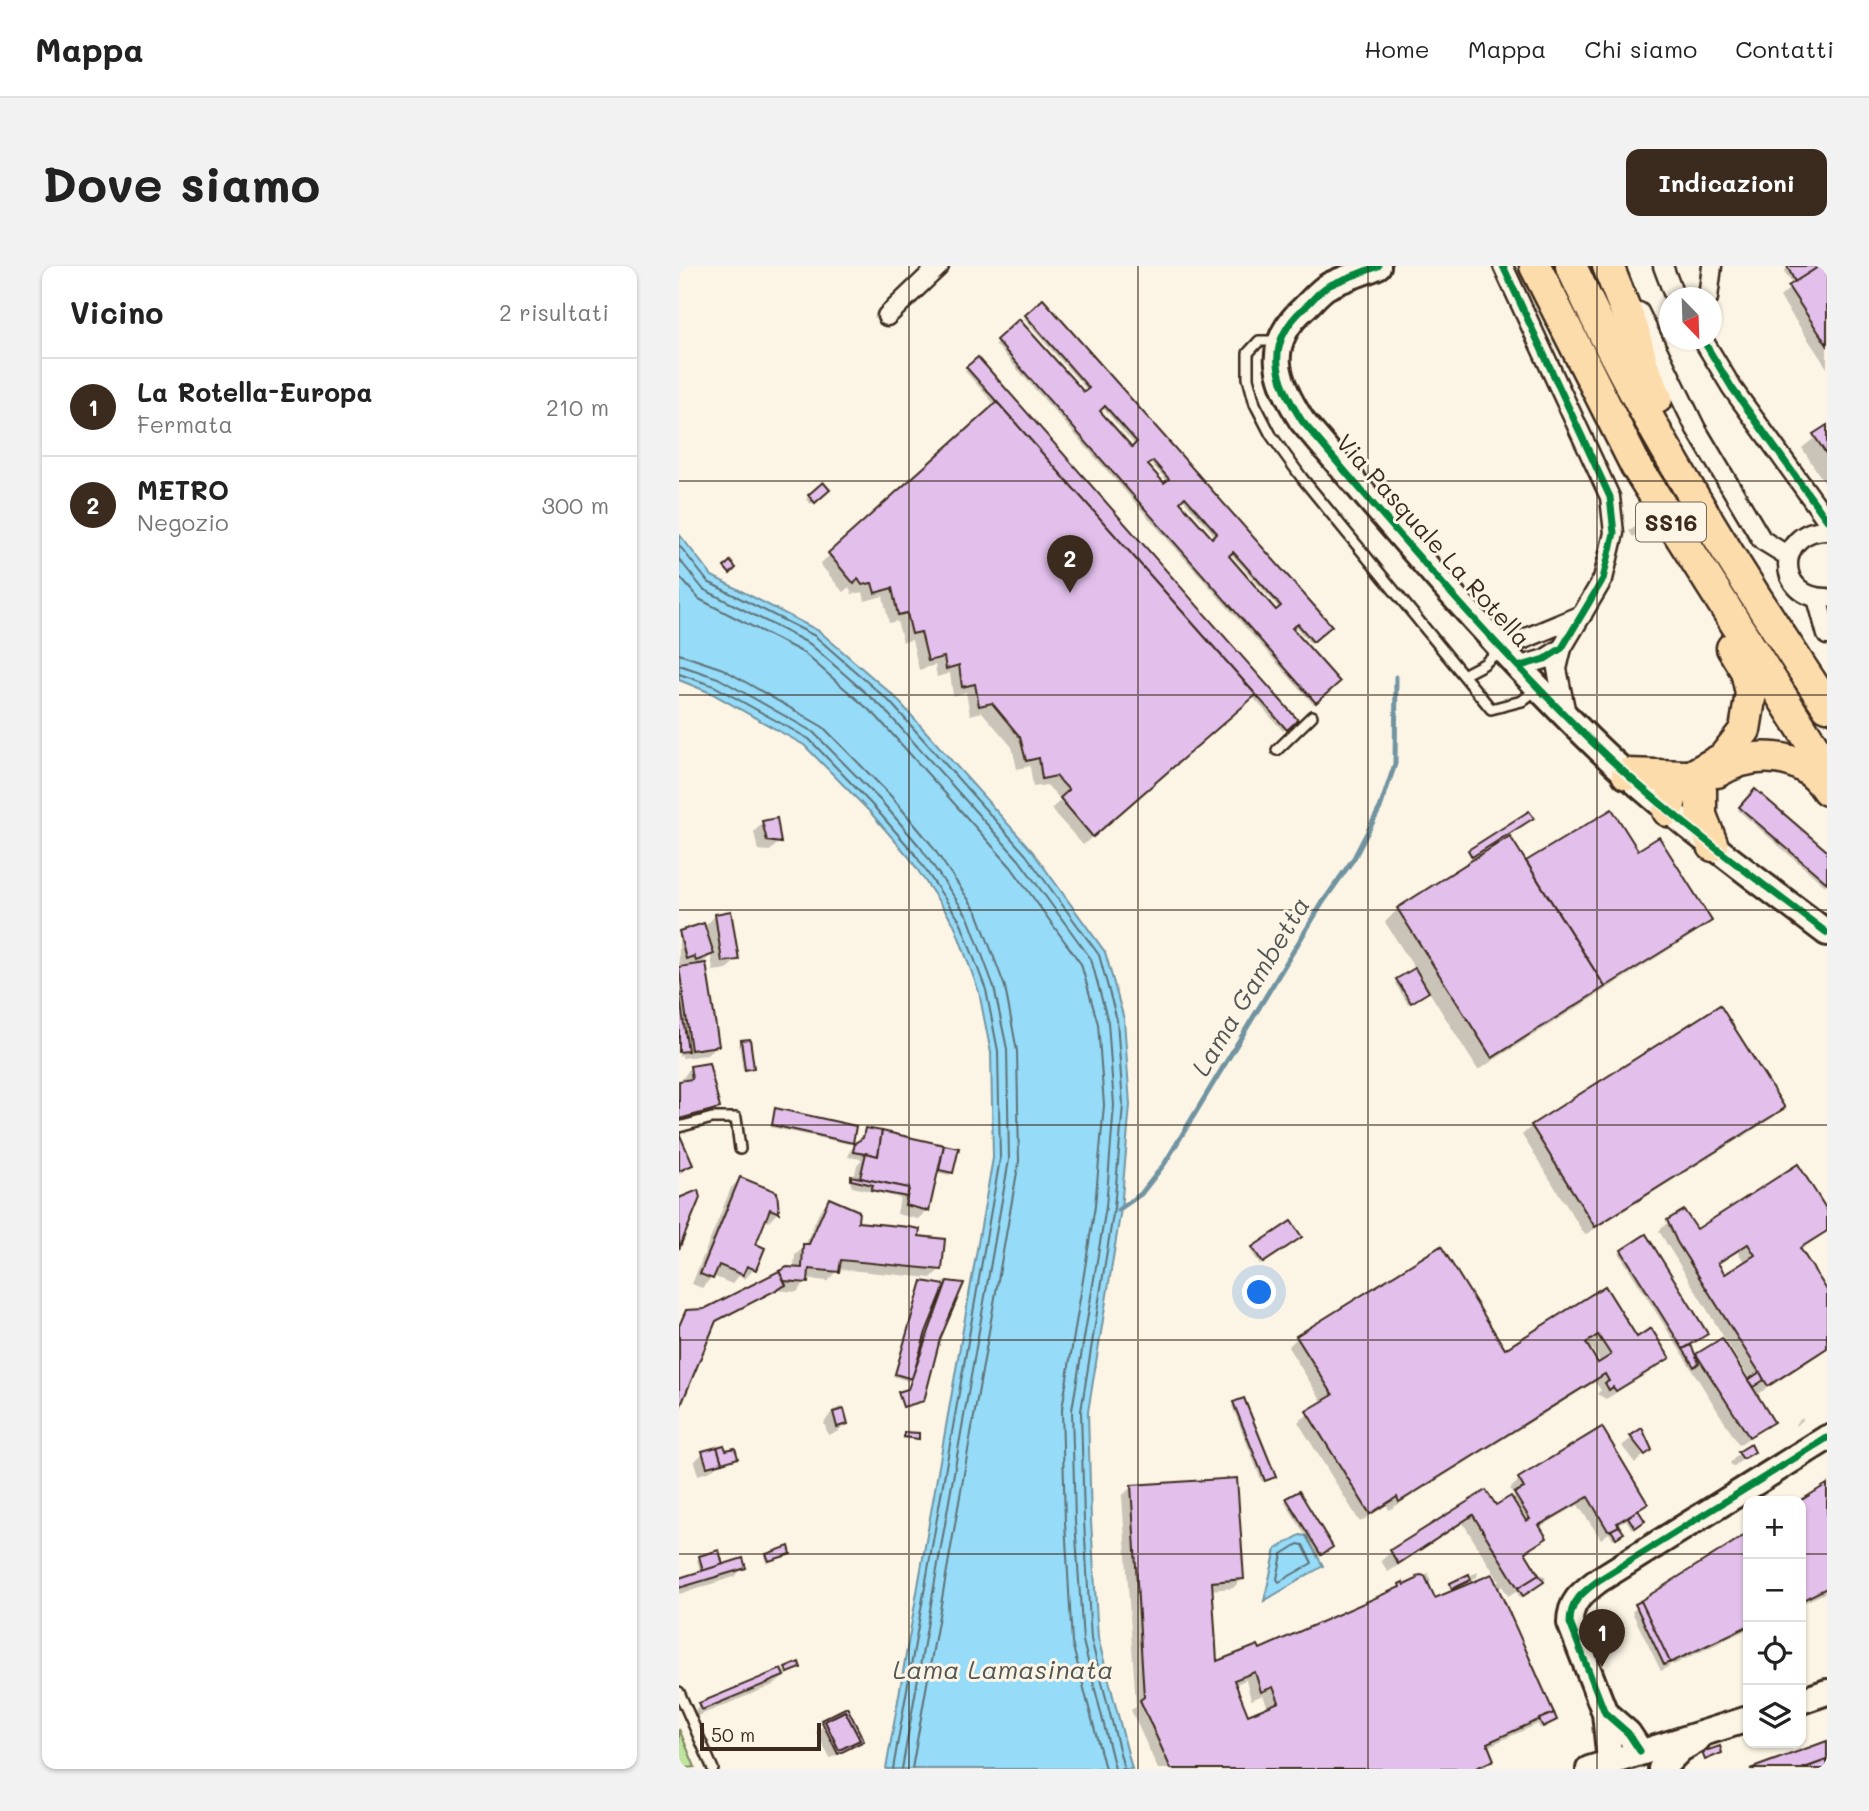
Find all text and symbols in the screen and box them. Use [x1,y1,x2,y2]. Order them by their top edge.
text: Mappa [35,27,144,70]
text: Home [1364,33,1430,64]
text: Mappa [1468,33,1546,64]
text: Chi siamo [1584,33,1697,64]
text: Contatti [1735,33,1834,64]
button: Indicazioni [1626,149,1827,216]
text: Dove siamo [42,151,320,214]
north arrow [1659,287,1722,350]
text: Vicino [70,292,164,332]
text: 2 risultati [499,297,609,327]
text: La Rotella-Europa [137,375,372,409]
text: 1 [88,392,98,422]
text: 210 m [546,392,609,422]
text: Fermata [137,409,233,439]
street label: Via Pasquale La Rotella [1330,427,1538,653]
text: METRO [137,473,229,507]
text: 2 [87,490,99,520]
text: 300 m [541,490,609,520]
road number: SS16 [1636,502,1706,542]
text: Negozio [137,507,229,537]
pin: 2 [1047,535,1093,593]
water label: Lama Gambetta [1183,890,1317,1082]
your location [1242,1275,1276,1309]
map controls [1743,1496,1806,1748]
button: + [1743,1496,1806,1559]
button: − [1743,1559,1806,1622]
pin: 1 [1579,1609,1625,1667]
button: locate [1743,1622,1806,1685]
water label: Lama Lamasinata [893,1652,1113,1686]
button: layers [1743,1685,1806,1748]
scale bar [700,1720,821,1752]
text: 50 m [711,1722,755,1747]

